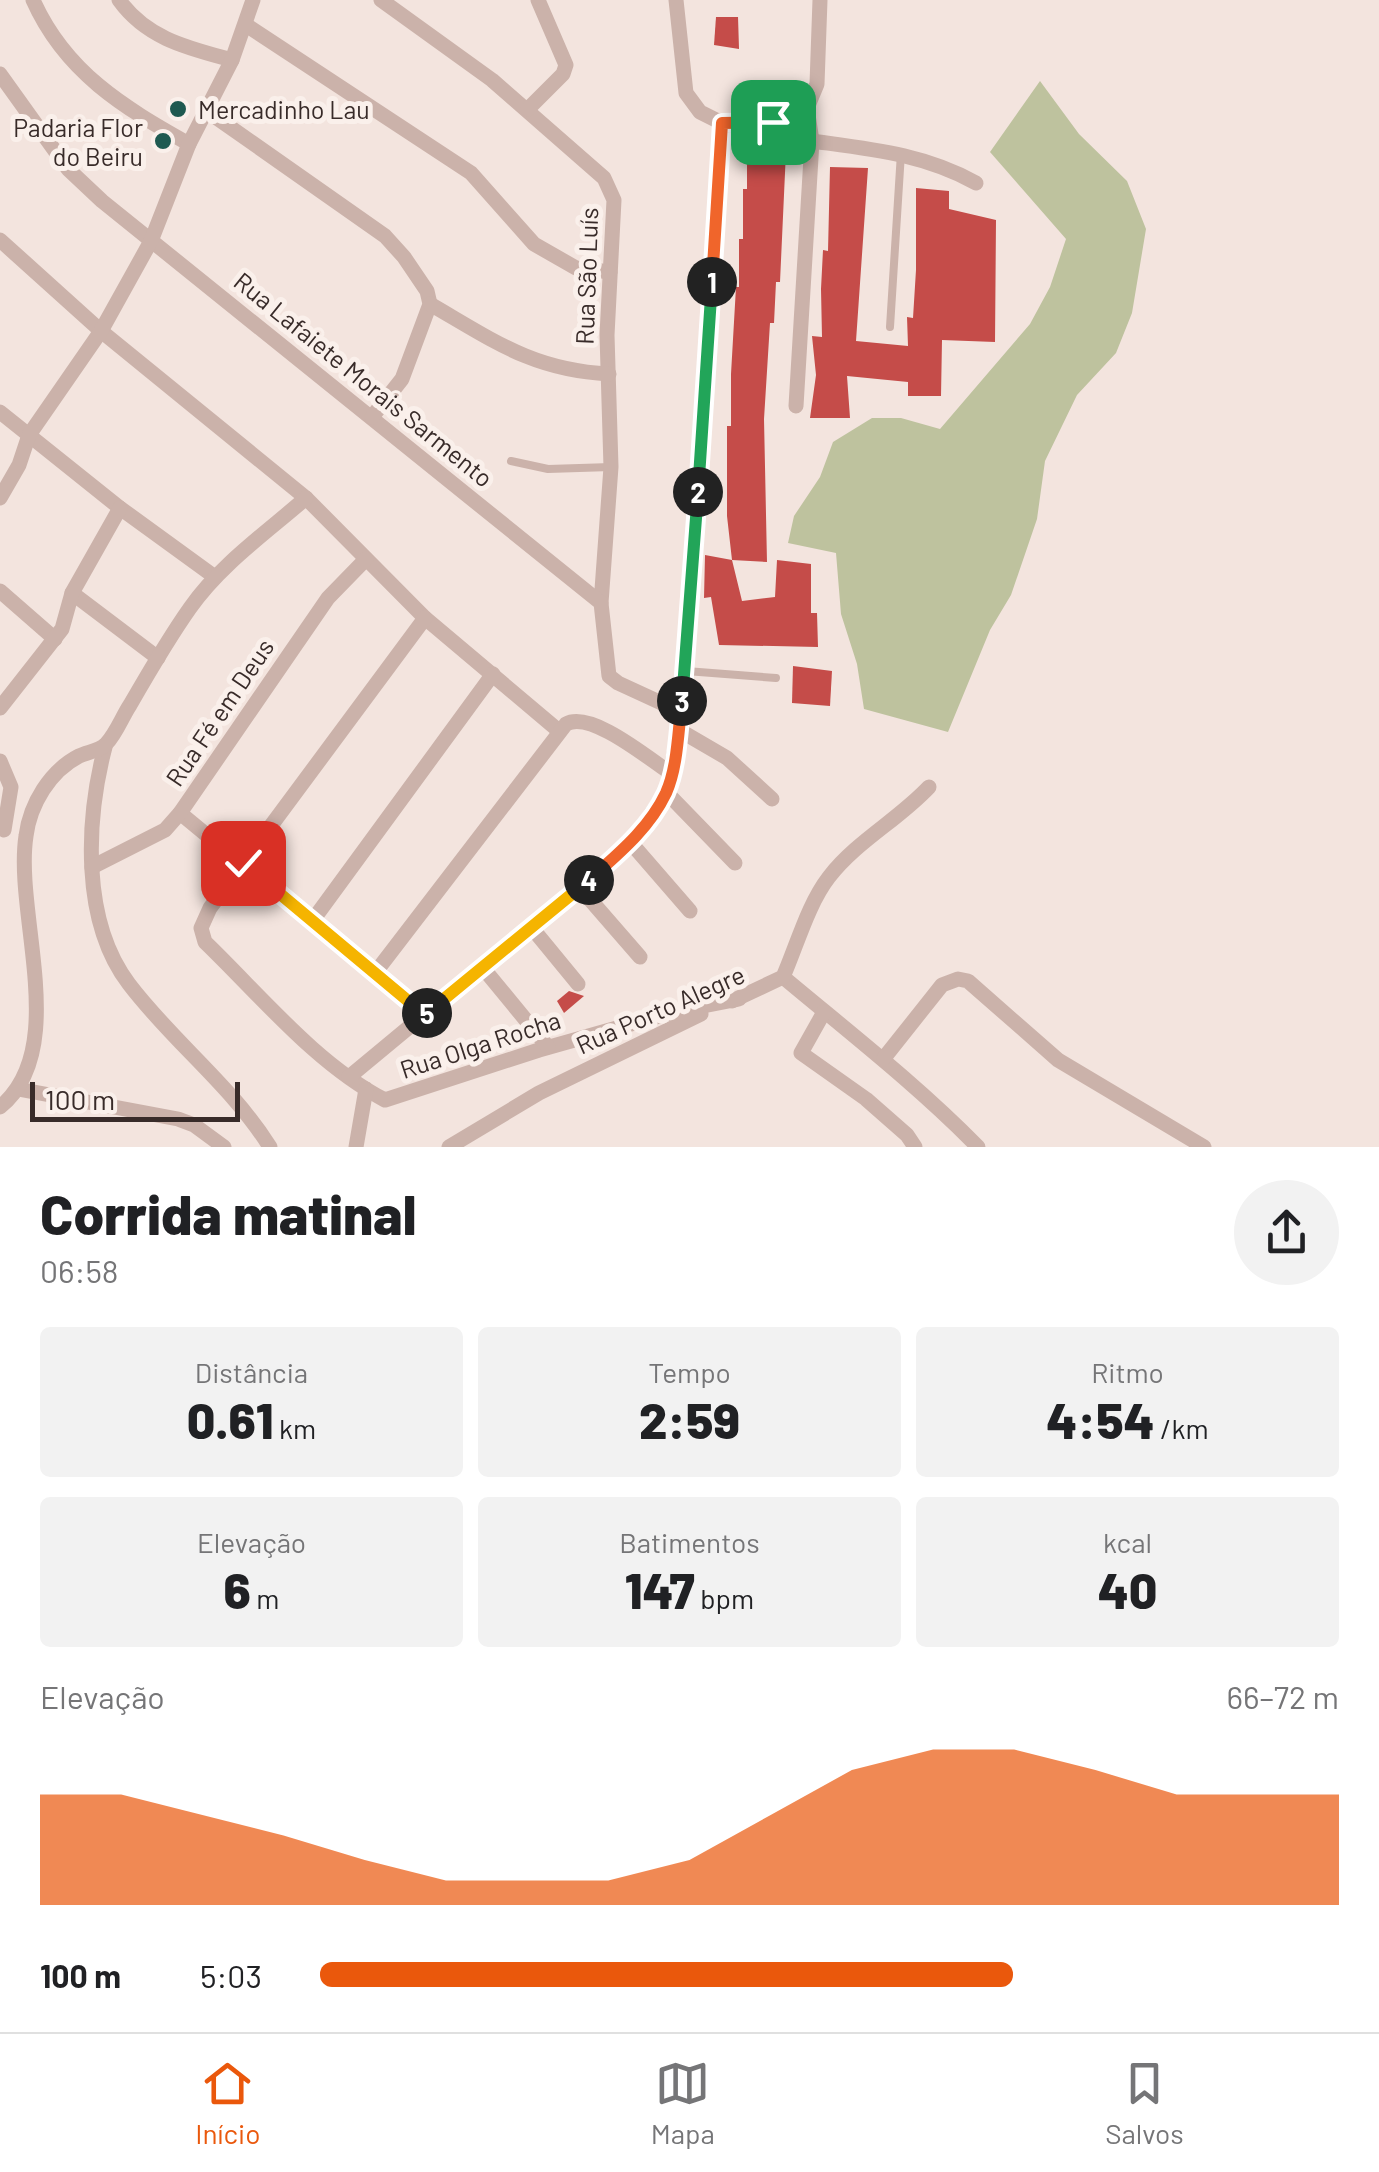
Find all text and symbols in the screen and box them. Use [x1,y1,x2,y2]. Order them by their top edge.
pin [731,80,816,165]
place label: Mercadinho Lau [198,94,370,124]
icon: arrive [746,95,801,150]
marker: Mercadinho Lau [167,98,189,120]
place label: Padaria Flor do Beiru [13,112,143,171]
marker: Padaria Flor do Beiru [152,130,174,152]
street label: Rua São Luís [569,207,603,345]
pin: 1 [687,257,737,307]
street label: Rua Lafaiete Morais Sarmento [229,265,499,493]
text: 1 [707,265,717,299]
pin: 2 [673,467,723,517]
text: 2 [690,475,706,509]
street label: Rua Fé em Deus [159,633,279,791]
pin: 3 [657,676,707,726]
text: 3 [674,684,690,718]
pin [201,821,286,906]
icon: check [216,836,271,891]
pin: 4 [564,855,614,905]
text: 4 [581,863,597,897]
street label: Rua Porto Alegre [571,958,749,1060]
pin: 5 [402,988,452,1038]
text: 5 [419,996,435,1030]
street label: Rua Olga Rocha [396,1004,564,1084]
scale bar [30,1077,240,1122]
text: 100 m [45,1082,115,1116]
text: Corrida matinal [40,1180,416,1246]
button: share [1234,1180,1339,1285]
text: 06:58 [40,1251,119,1289]
text: Distância [195,1355,308,1389]
text: Tempo [648,1355,731,1389]
text: Ritmo [1091,1355,1164,1389]
text: 0.61 [187,1389,273,1449]
text: 2:59 [639,1389,740,1449]
text: 4:54 [1046,1389,1155,1449]
text: km [273,1411,316,1445]
text: /km [1155,1411,1209,1445]
text: Elevação [197,1525,306,1559]
text: Batimentos [619,1525,760,1559]
text: kcal [1103,1525,1152,1559]
text: 6 [223,1559,251,1619]
text: 147 [625,1559,695,1619]
text: 40 [1098,1559,1157,1619]
text: m [251,1581,280,1615]
text: bpm [695,1581,754,1615]
text: Elevação [40,1677,165,1715]
text: 66–72 m [1226,1677,1339,1715]
text: 100 m [40,1956,121,1994]
text: 5:03 [200,1956,262,1994]
tab: Início [195,2056,260,2150]
tab: Mapa [651,2056,715,2150]
tab: Salvos [1105,2056,1184,2150]

